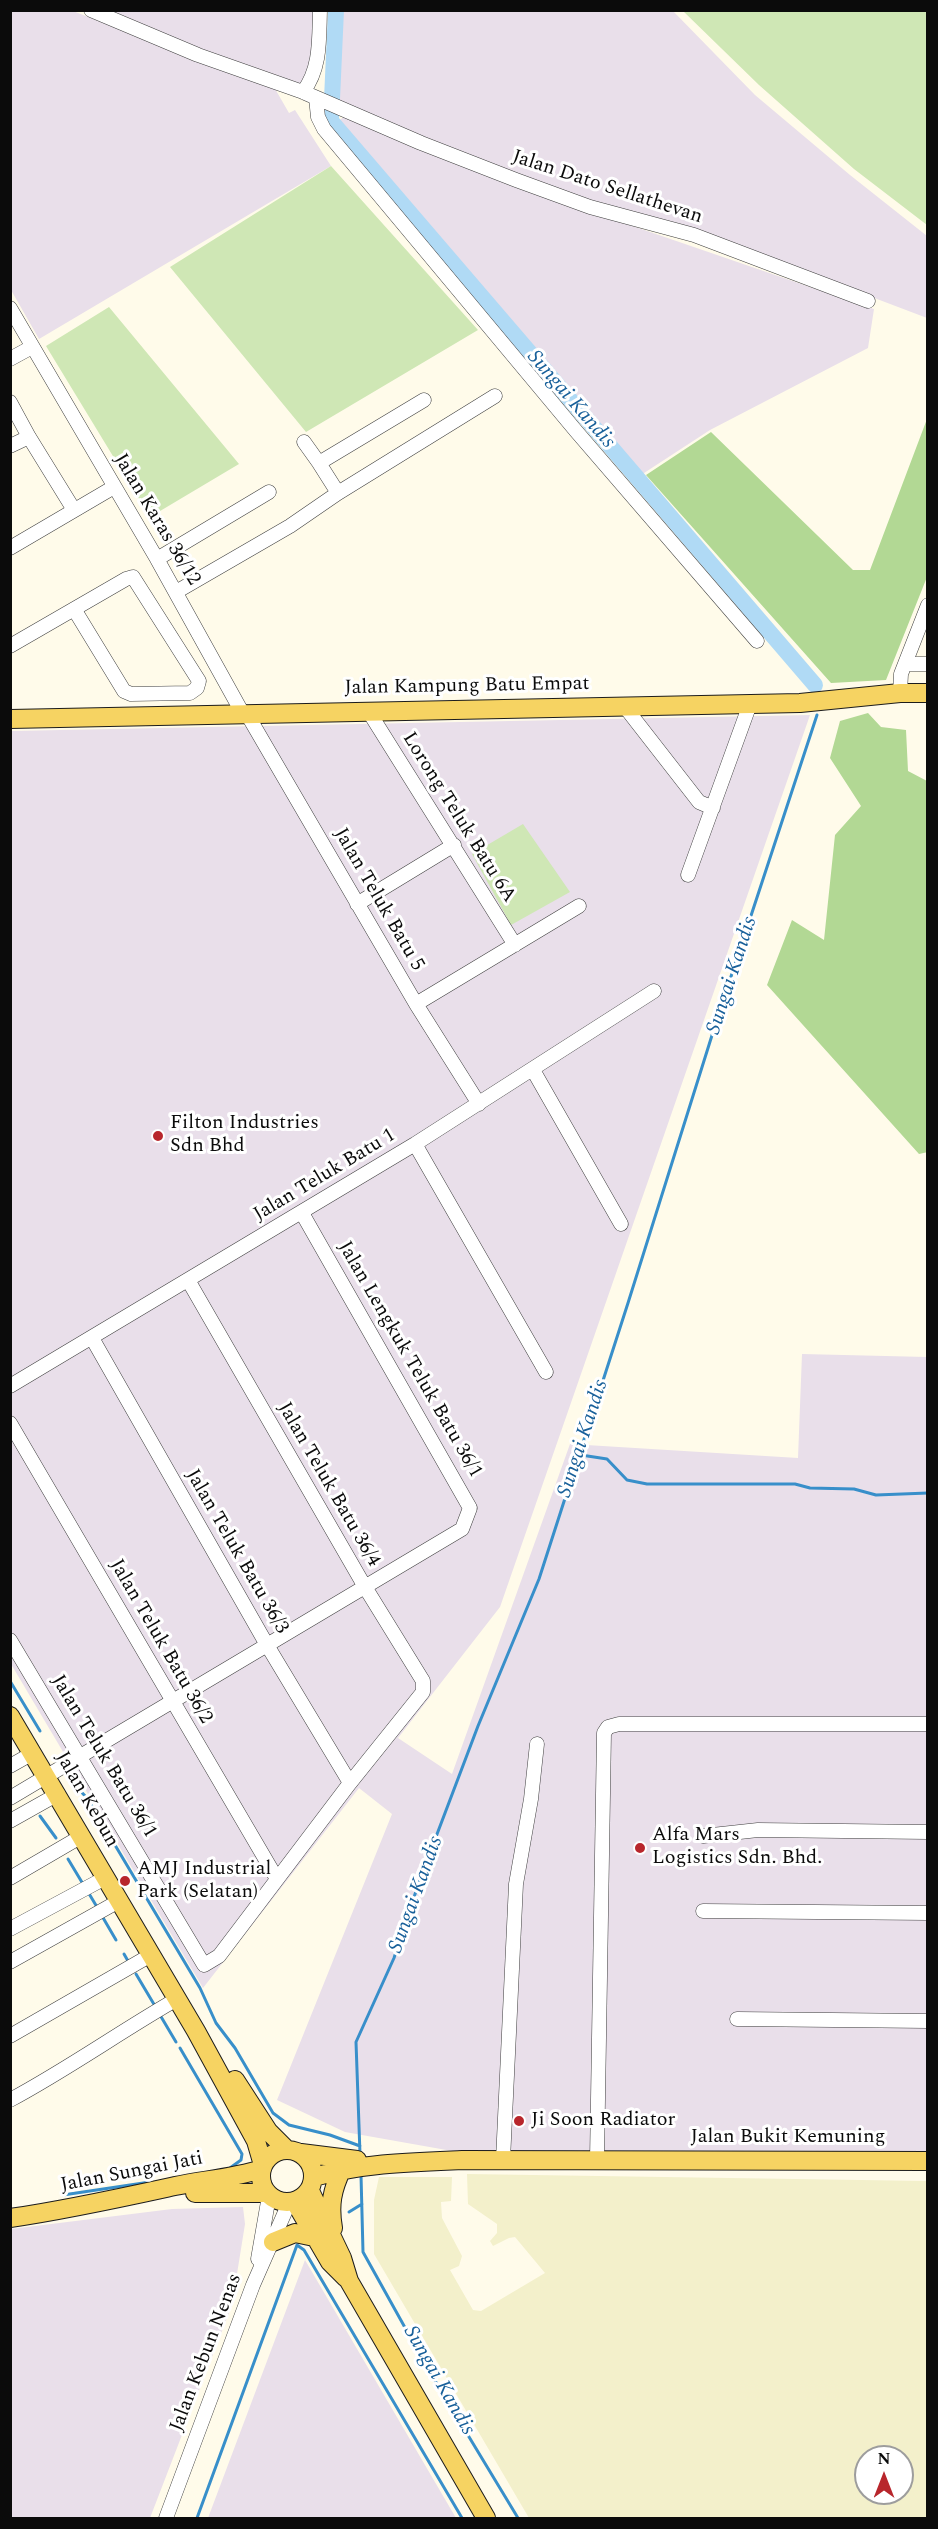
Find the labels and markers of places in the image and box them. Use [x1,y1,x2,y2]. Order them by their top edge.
place label: Filton Industries Sdn Bhd [170,1112,319,1159]
marker: Filton Industries Sdn Bhd [151,1129,165,1143]
place label: Alfa Mars Logistics Sdn. Bhd. [652,1824,822,1871]
marker: Alfa Mars Logistics Sdn. Bhd. [633,1841,647,1855]
place label: AMJ Industrial Park (Selatan) [137,1858,271,1905]
marker: AMJ Industrial Park (Selatan) [118,1874,132,1888]
place label: Ji Soon Radiator [531,2109,675,2133]
marker: Ji Soon Radiator [512,2114,526,2128]

